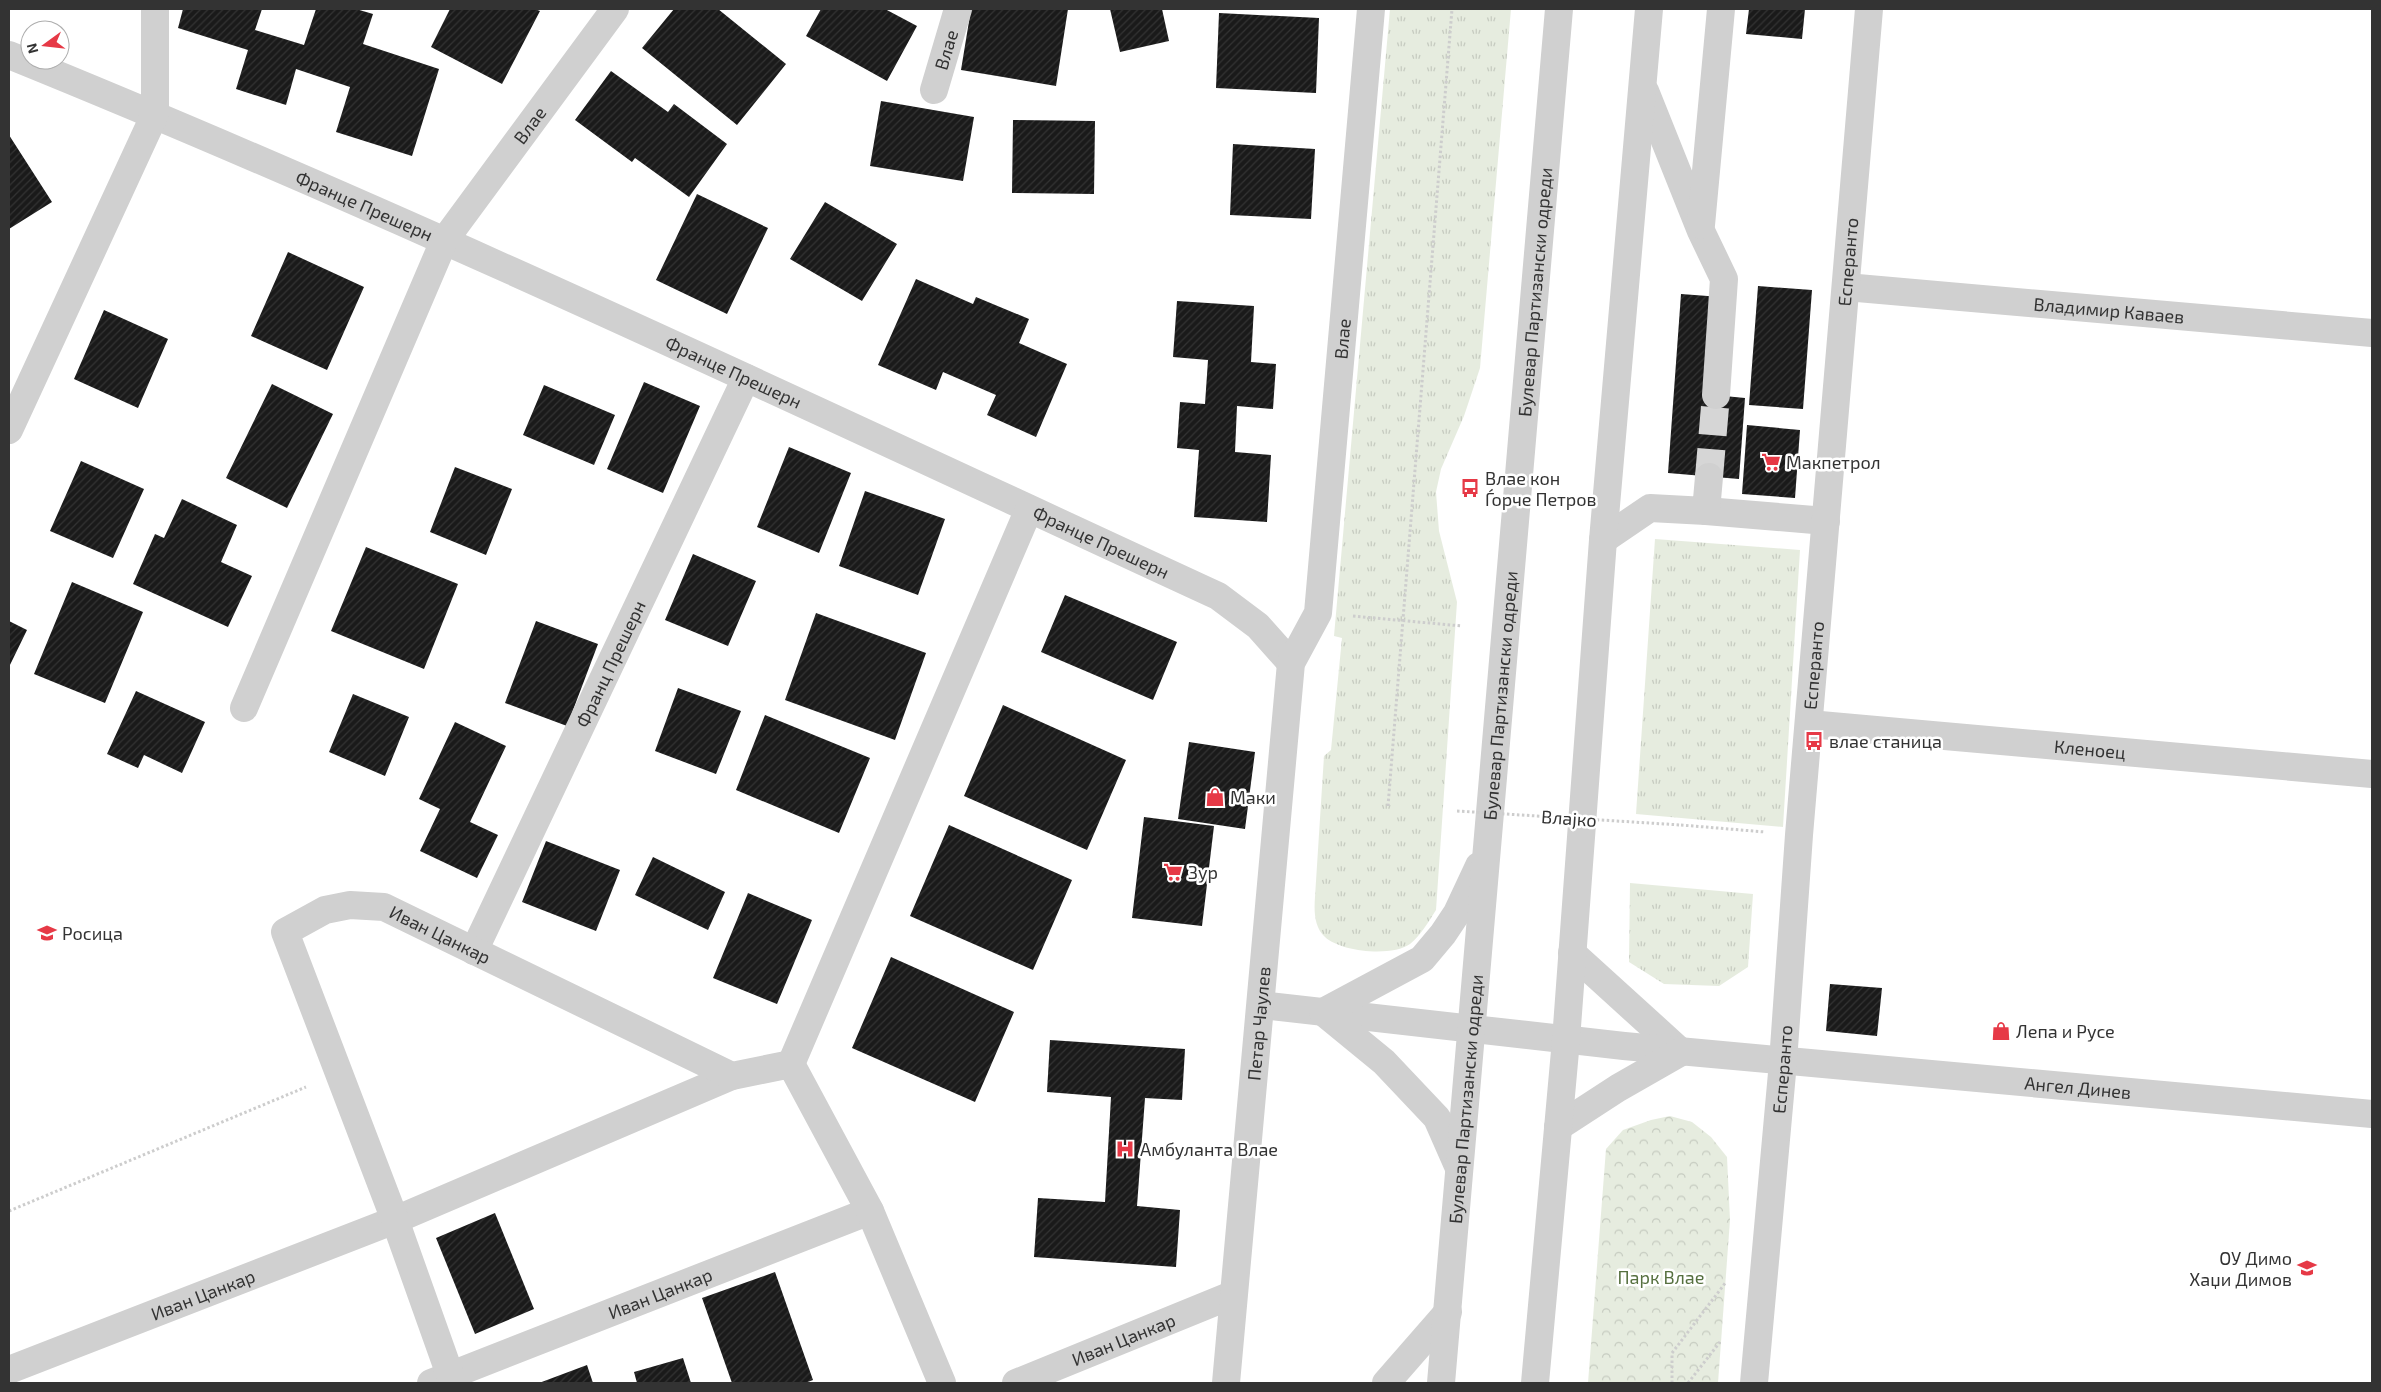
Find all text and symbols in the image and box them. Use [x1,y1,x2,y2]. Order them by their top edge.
north arrow [20,20,70,70]
street label: Влае [930,27,962,72]
text: N [22,41,41,56]
street label: Влае [508,102,550,148]
street label: Францe Прешерн [292,166,436,245]
street label: Булевар Партизански одреди [1513,166,1556,418]
street label: Есперанто [1833,217,1862,307]
street label: Владимир Каваев [2033,292,2185,328]
street label: Влае [1329,317,1355,360]
street label: Францe Прешерн [662,331,805,413]
supermarket icon: Макпетрол [1760,451,1782,473]
place label: Макпетрол [1786,451,1881,473]
place label: Влае кон Ѓорче Петров [1485,467,1597,510]
bus stop icon: Влае кон Ѓорче Петров [1459,477,1481,499]
street label: Францe Прешерн [1030,501,1173,583]
street label: Булевар Партизански одреди [1478,570,1522,821]
street label: Франц Прешерн [571,597,650,731]
street label: Есперанто [1799,620,1828,711]
bus stop icon: влае станица [1803,730,1825,752]
place label: влае станица [1829,730,1942,752]
street label: Кленоец [2053,735,2127,763]
shop icon: Маки [1204,786,1226,808]
place label: Маки [1230,786,1276,808]
street label: Влајко [1540,805,1598,831]
supermarket icon: Зур [1162,861,1184,883]
place label: Зур [1188,861,1218,883]
street label: Иван Цанкар [386,900,494,968]
school or university icon: Росица [36,922,58,944]
place label: Росица [62,922,123,944]
street label: Петар Чаулев [1242,965,1275,1082]
street label: Булевар Партизански одреди [1444,973,1487,1225]
shop icon: Лепа и Русе [1990,1020,2012,1042]
place label: Лепа и Русе [2016,1020,2115,1042]
street label: Есперанто [1767,1024,1797,1114]
street label: Ангел Динев [2024,1071,2132,1103]
hospital icon: Амбуланта Влае [1114,1138,1136,1160]
place label: Амбуланта Влае [1140,1138,1278,1160]
place label: ОУ Димо Хаџи Димов [2189,1247,2292,1290]
school or university icon: ОУ Димо Хаџи Димов [2296,1257,2318,1279]
street label: Иван Цанкар [605,1263,715,1324]
street label: Иван Цанкар [148,1265,258,1325]
park label: Парк Влае [1617,1266,1705,1288]
street label: Иван Цанкар [1068,1308,1178,1370]

